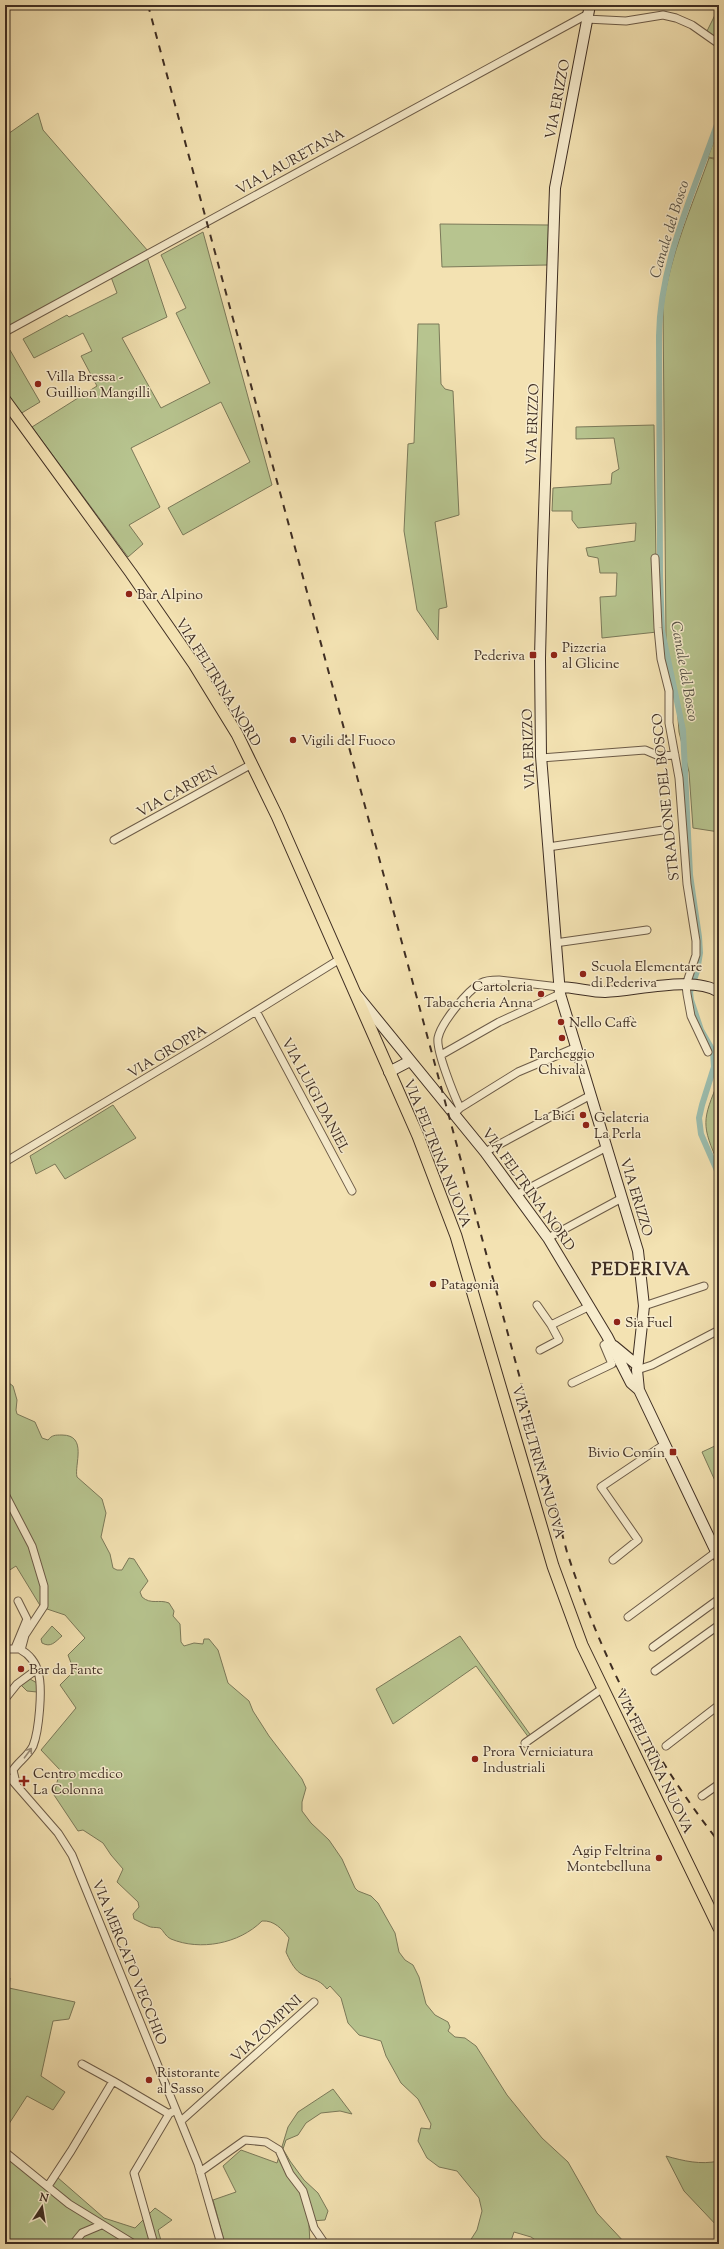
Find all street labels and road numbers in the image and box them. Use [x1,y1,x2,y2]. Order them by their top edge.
street label: VIA ERIZZO [541,58,577,141]
street label: VIA LAURETANA [233,124,349,201]
street label: VIA ERIZZO [523,383,545,465]
street label: VIA FELTRINA NORD [170,615,265,751]
street label: VIA ERIZZO [519,708,541,790]
street label: STRADONE DEL BOSCO [648,712,686,882]
street label: VIA CARPEN [134,762,222,823]
street label: VIA GROPPA [125,1021,212,1084]
street label: VIA LUIGI DANIEL [275,1035,353,1158]
street label: VIA FELTRINA NUOVA [397,1077,475,1231]
street label: VIA FELTRINA NORD [476,1125,579,1256]
street label: VIA ERIZZO [614,1156,657,1239]
street label: VIA FELTRINA NUOVA [506,1384,569,1542]
street label: VIA FELTRINA NUOVA [610,1686,697,1838]
street label: VIA MERCATO VECCHIO [86,1877,171,2048]
street label: VIA ZOMPINI [227,1991,308,2068]

